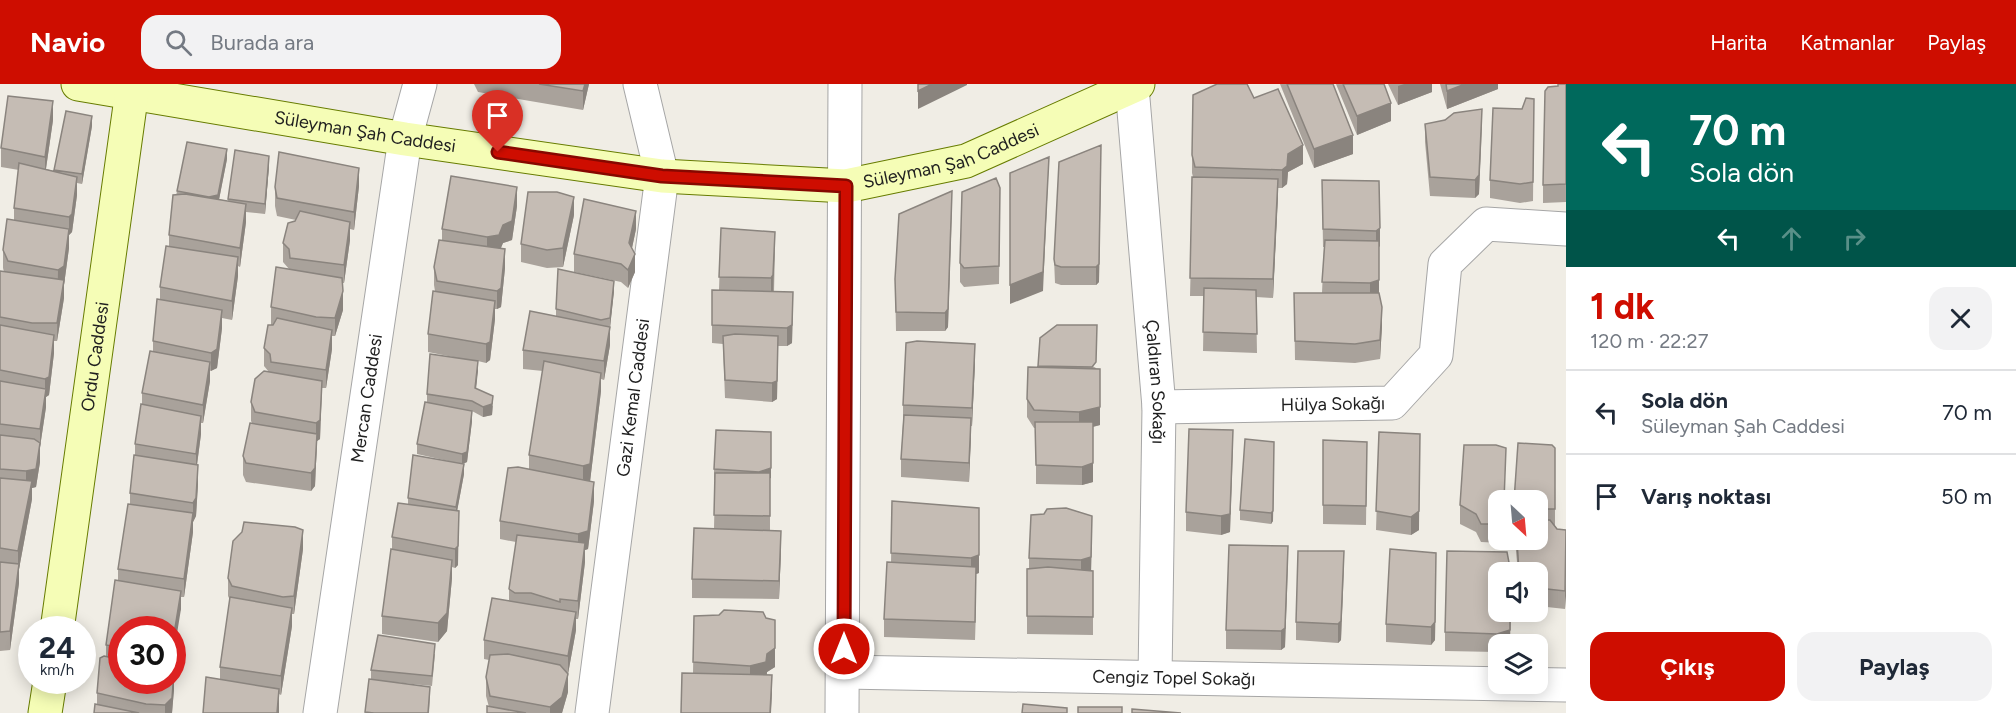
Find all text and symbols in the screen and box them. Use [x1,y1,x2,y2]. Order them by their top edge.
search box [141,15,561,69]
text: Navio [30,25,105,59]
icon: search [162,26,195,59]
text: Burada ara [210,29,314,56]
text: Harita [1710,30,1767,55]
text: Katmanlar [1800,30,1894,55]
text: Paylaş [1927,30,1986,55]
pin [472,90,523,152]
icon: arrive [481,99,514,132]
text: 70 m [1689,105,1786,156]
street label: Süleyman Şah Caddesi [273,106,457,157]
icon: left [1590,108,1668,186]
street label: Süleyman Şah Caddesi [861,119,1042,193]
text: Sola dön [1689,156,1794,189]
icon: left [1712,222,1745,255]
icon: ahead [1775,222,1808,255]
icon: right [1838,222,1871,255]
text: 1 dk [1590,285,1655,328]
button: close [1929,287,1992,350]
street label: Ordu Caddesi [77,300,114,413]
street label: Gazi Kemal Caddesi [612,317,654,478]
street label: Çaldıran Sokağı [1141,319,1170,444]
text: 120 m · 22:27 [1590,329,1709,353]
street label: Mercan Caddesi [346,332,387,464]
text: Sola dön [1641,387,1728,414]
street label: Hülya Sokağı [1281,392,1385,416]
icon: left [1590,396,1623,429]
text: 70 m [1942,399,1992,426]
text: Süleyman Şah Caddesi [1641,414,1845,438]
icon: arrive [1590,480,1623,513]
text: Varış noktası [1641,483,1771,510]
text: 50 m [1941,483,1992,510]
north arrow [1488,490,1548,550]
map controls [1488,490,1548,694]
button: sound [1488,562,1548,622]
speed limit sign: 30 [108,616,186,694]
position arrow [812,617,876,681]
text: 24 [39,629,75,666]
button: Çıkış [1590,632,1785,701]
button: Paylaş [1797,632,1992,701]
button: layers [1488,634,1548,694]
text: km/h [40,661,74,679]
street label: Cengiz Topel Sokağı [1092,665,1256,690]

